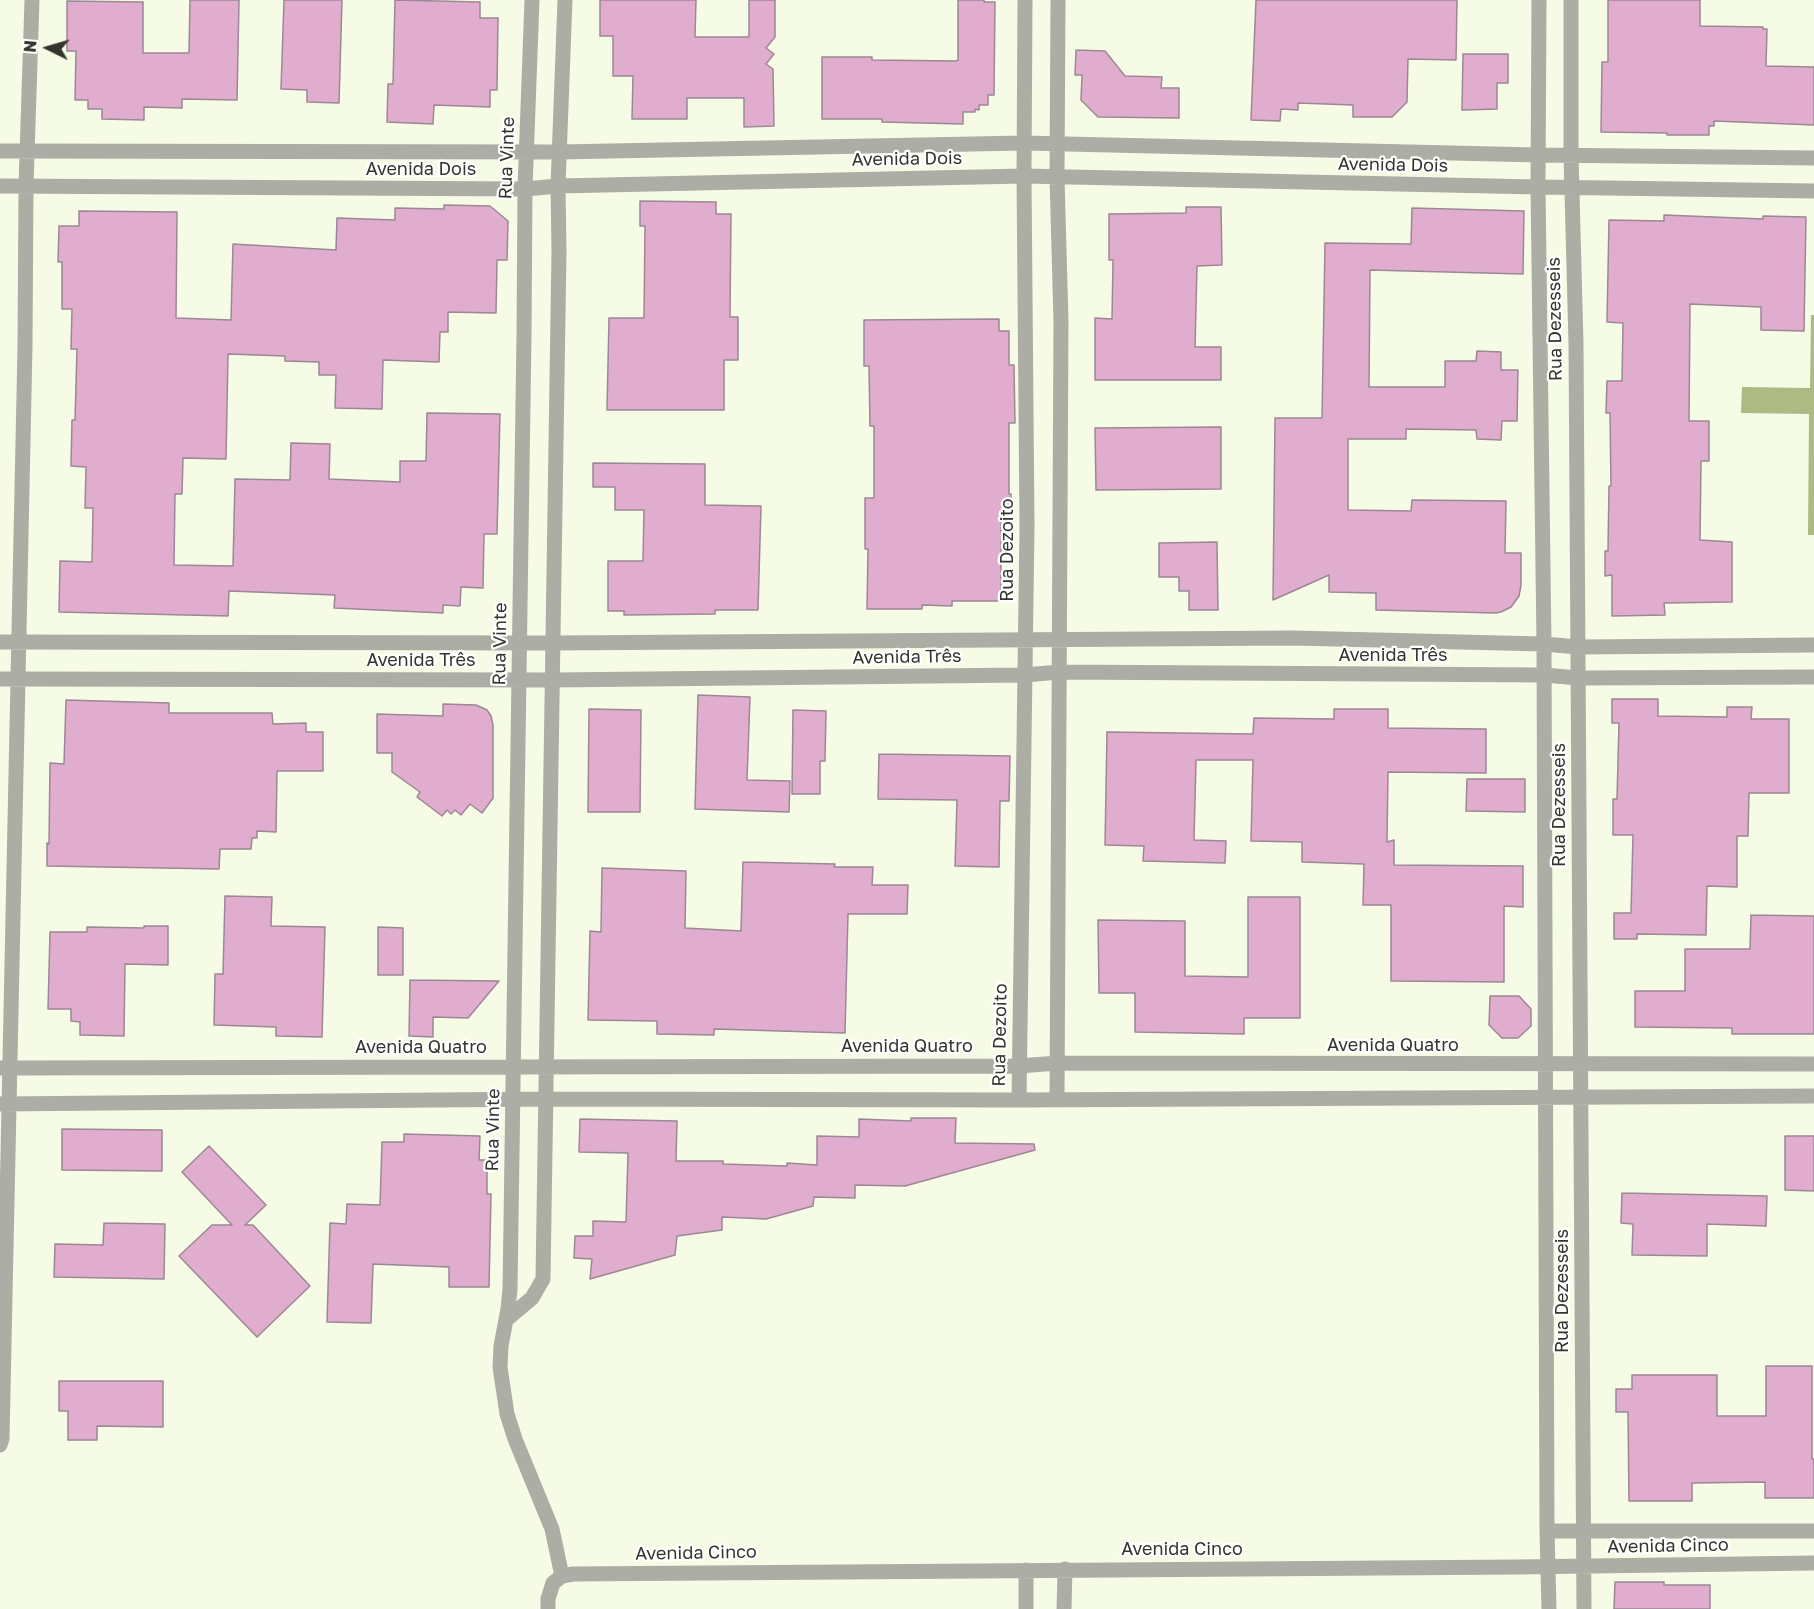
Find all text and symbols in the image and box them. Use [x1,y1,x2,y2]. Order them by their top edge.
north arrow [18,18,78,78]
text: N [20,40,41,53]
street label: Rua Vinte [495,116,519,200]
street label: Avenida Dois [852,147,962,171]
street label: Avenida Dois [1338,153,1448,177]
street label: Avenida Dois [366,158,476,180]
street label: Rua Dezesseis [1543,257,1567,381]
street label: Rua Dezoito [996,498,1018,602]
street label: Rua Vinte [488,602,512,686]
street label: Avenida Três [1338,644,1448,666]
street label: Avenida Três [852,645,962,669]
street label: Avenida Três [366,649,476,671]
street label: Rua Dezesseis [1548,743,1570,867]
street label: Rua Dezoito [988,983,1012,1087]
street label: Avenida Quatro [1327,1034,1459,1056]
street label: Avenida Quatro [841,1035,973,1057]
street label: Avenida Quatro [355,1036,487,1058]
street label: Rua Vinte [481,1088,505,1172]
street label: Rua Dezesseis [1551,1229,1573,1353]
street label: Avenida Cinco [1607,1534,1729,1558]
street label: Avenida Cinco [1121,1538,1243,1560]
street label: Avenida Cinco [635,1541,757,1565]

